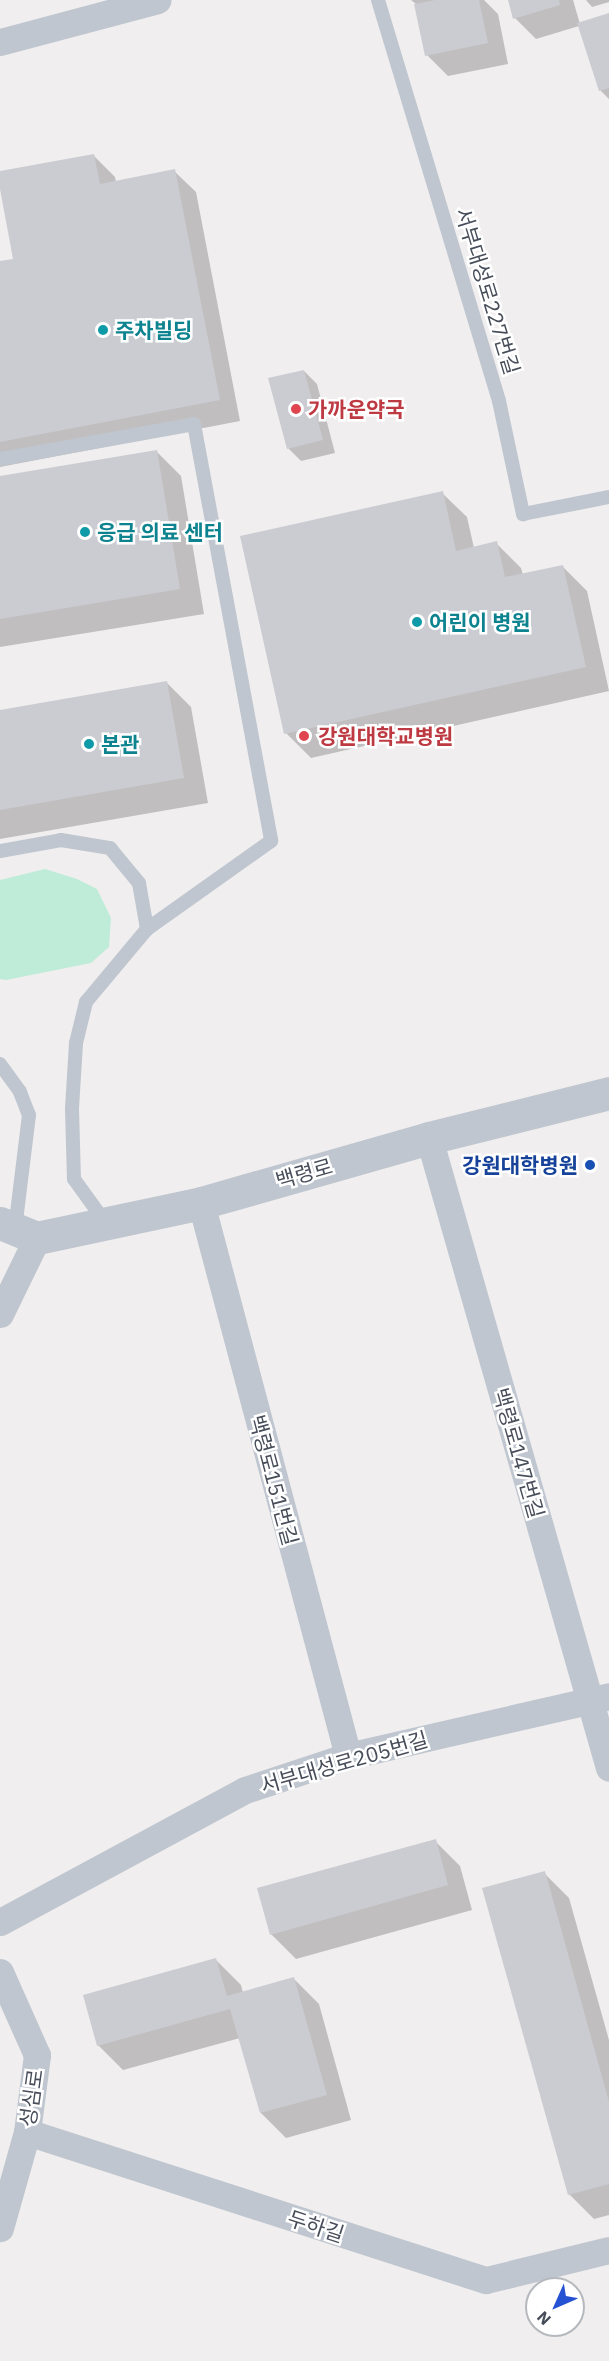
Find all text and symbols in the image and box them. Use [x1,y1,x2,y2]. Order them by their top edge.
street label: 서부대성로227번길 [451,205,525,377]
place label: 주차빌딩 [115,317,192,343]
marker: 주차빌딩 [96,323,110,337]
place label: 가까운약국 [308,396,405,422]
marker: 가까운약국 [289,402,303,416]
place label: 응급 의료 센터 [97,519,223,545]
marker: 응급 의료 센터 [78,525,92,539]
place label: 어린이 병원 [429,609,531,635]
marker: 어린이 병원 [410,615,424,629]
place label: 강원대학교병원 [318,723,453,749]
marker: 강원대학교병원 [295,727,313,745]
place label: 본관 [101,731,140,757]
marker: 본관 [82,737,96,751]
place label: 강원대학병원 [462,1152,578,1178]
street label: 백령로 [273,1153,335,1193]
marker: 강원대학병원 [583,1158,597,1172]
street label: 백령로147번길 [488,1385,550,1521]
street label: 백령로151번길 [244,1412,304,1548]
street label: 서부대성로205번길 [257,1726,431,1798]
street label: 성심로 [14,2068,48,2128]
street label: 두하길 [285,2205,347,2247]
north arrow [525,2277,585,2337]
text: N [533,2307,555,2329]

